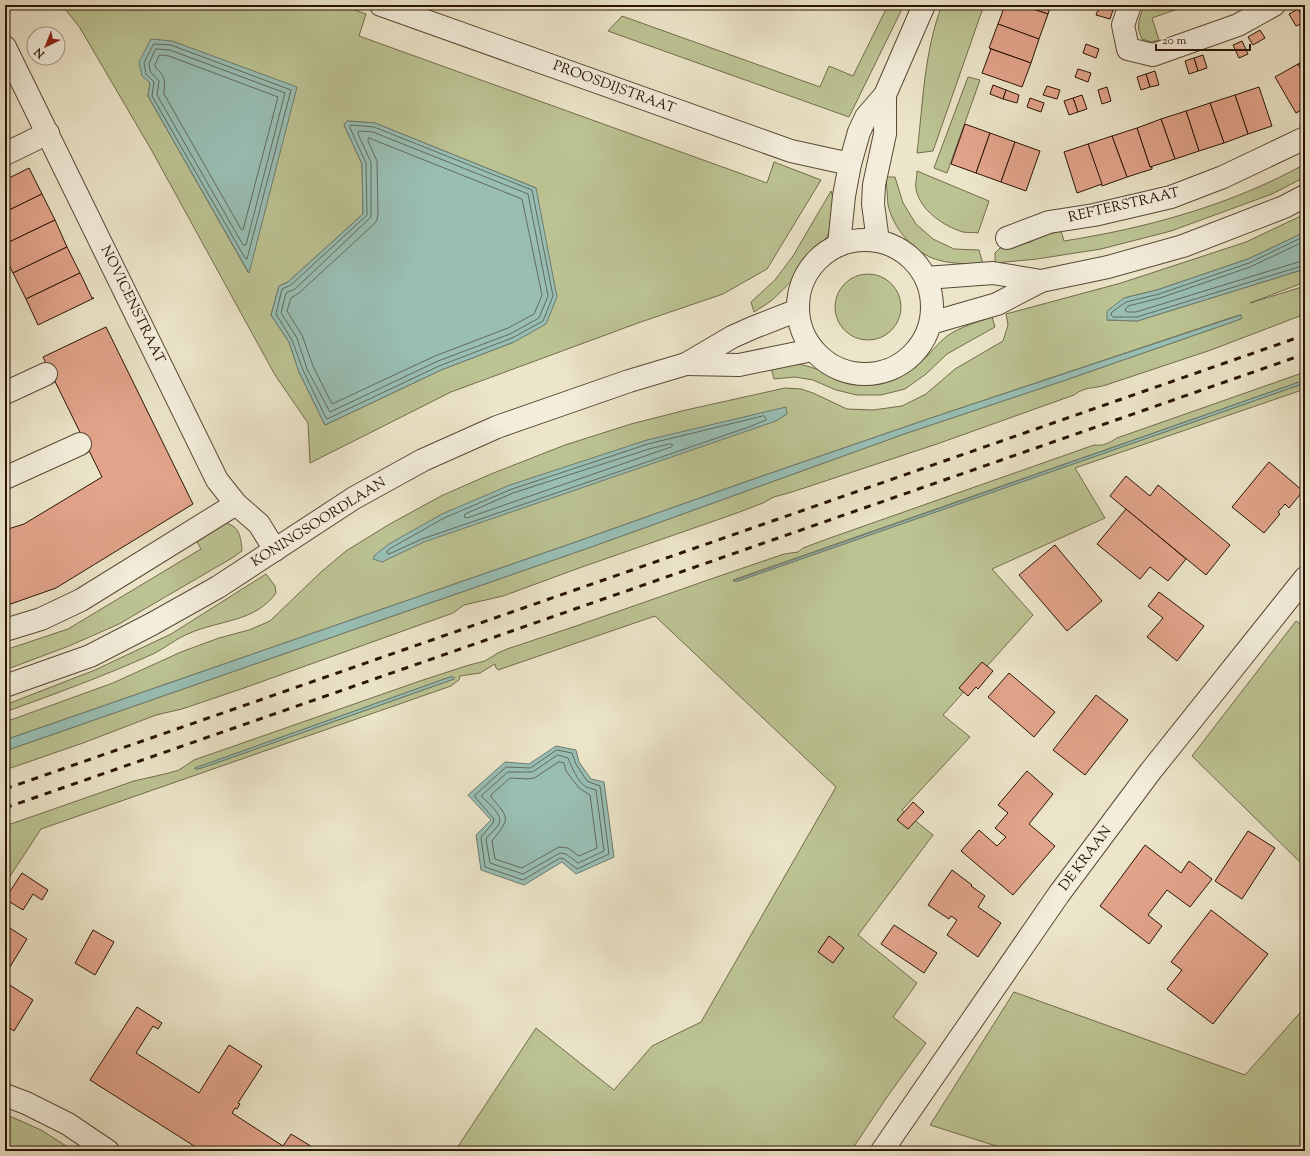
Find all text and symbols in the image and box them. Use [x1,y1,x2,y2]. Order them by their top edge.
north arrow [26,26,66,66]
scale bar [1156,26,1250,52]
text: 20 m [1162,32,1187,50]
text: N [31,44,49,62]
street label: PROOSDIJSTRAAT [550,57,678,120]
street label: REFTERSTRAAT [1066,183,1182,229]
street label: NOVICENSTRAAT [95,243,169,368]
street label: KONINGSOORDLAAN [248,473,390,573]
street label: DE KRAAN [1055,822,1117,896]

